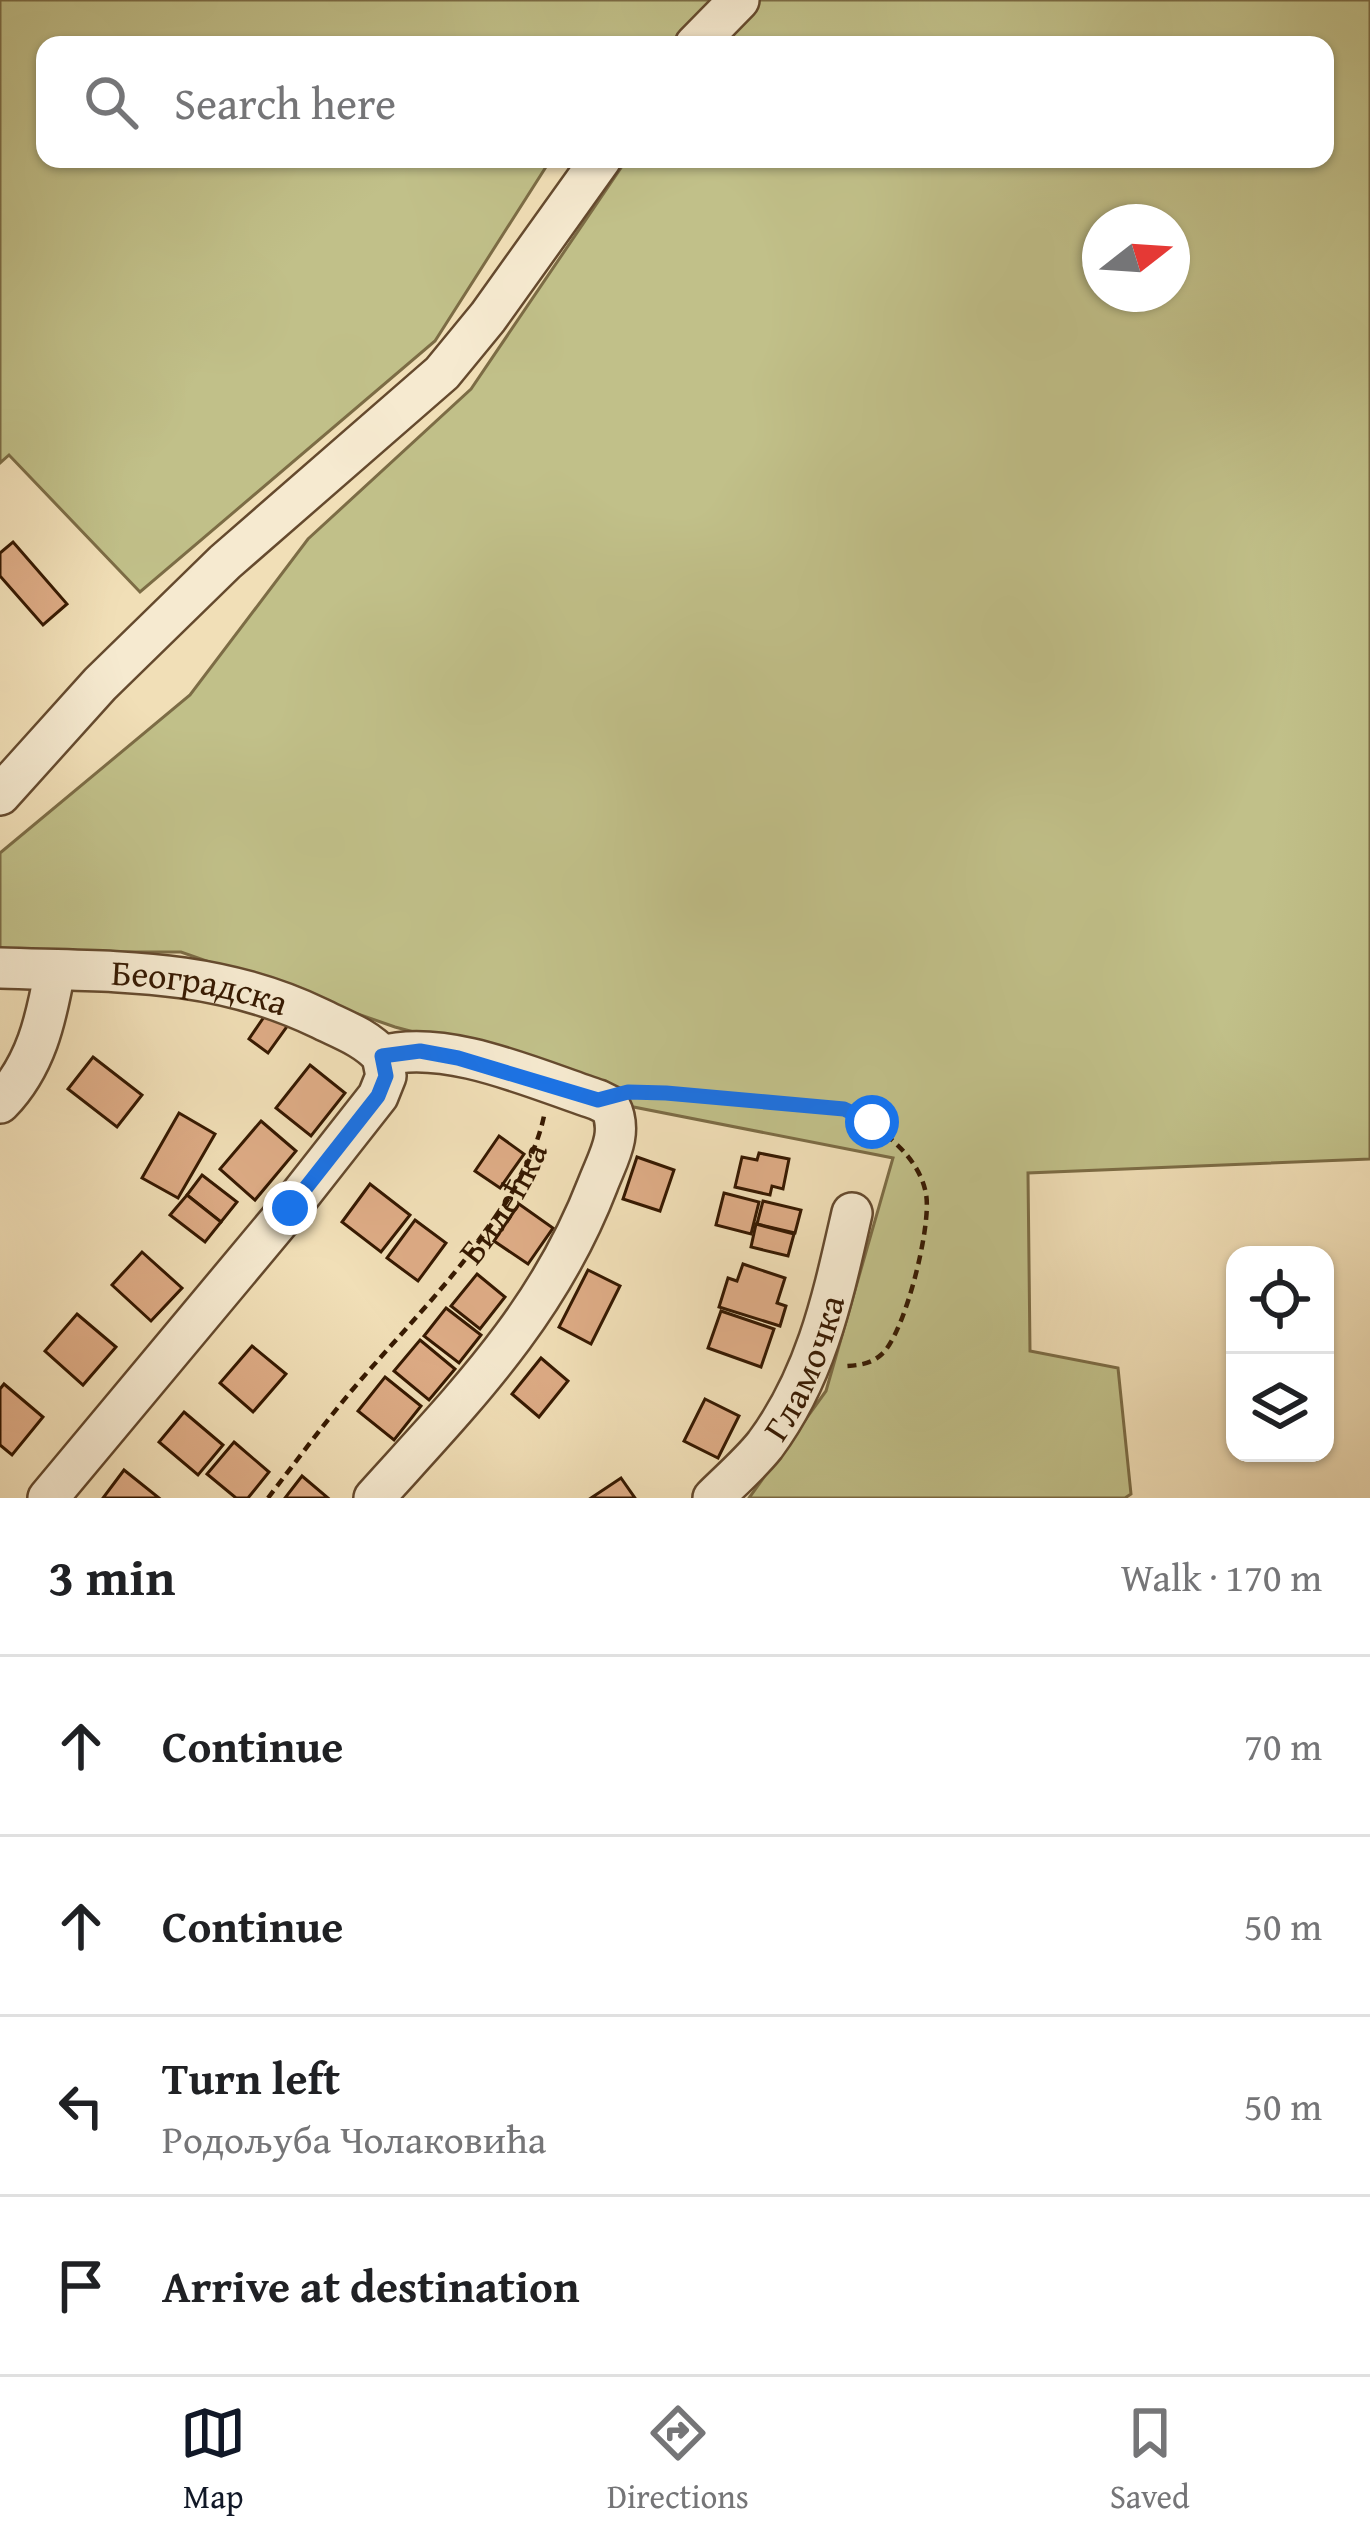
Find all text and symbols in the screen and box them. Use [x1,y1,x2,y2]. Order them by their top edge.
search box [36,36,1334,168]
icon: search [78,69,144,135]
text: Search here [174,70,396,135]
north arrow [1082,204,1190,312]
street label: Београдска [110,944,296,1028]
route start [845,1095,899,1149]
street label: Билећка [444,1134,560,1275]
route end [263,1181,317,1235]
map controls [1226,1246,1334,1462]
button: locate [1226,1246,1334,1354]
street label: Гламочка [749,1289,857,1451]
button: layers [1226,1354,1334,1462]
text: 3 min [48,1539,175,1614]
text: Walk · 170 m [1121,1548,1322,1605]
icon: ahead [48,1713,114,1779]
text: Continue [162,1713,343,1778]
text: 70 m [1244,1717,1322,1774]
icon: ahead [48,1893,114,1959]
text: Continue [162,1893,343,1958]
text: 50 m [1244,1897,1322,1954]
text: Turn left [162,2045,340,2110]
icon: left [48,2073,114,2139]
text: 50 m [1244,2077,1322,2134]
text: Родољуба Чолаковића [162,2110,546,2167]
icon: arrive [48,2253,114,2319]
text: Arrive at destination [162,2253,580,2318]
tab: Map [180,2400,246,2520]
tab: Directions [607,2400,749,2520]
tab: Saved [1110,2400,1190,2520]

